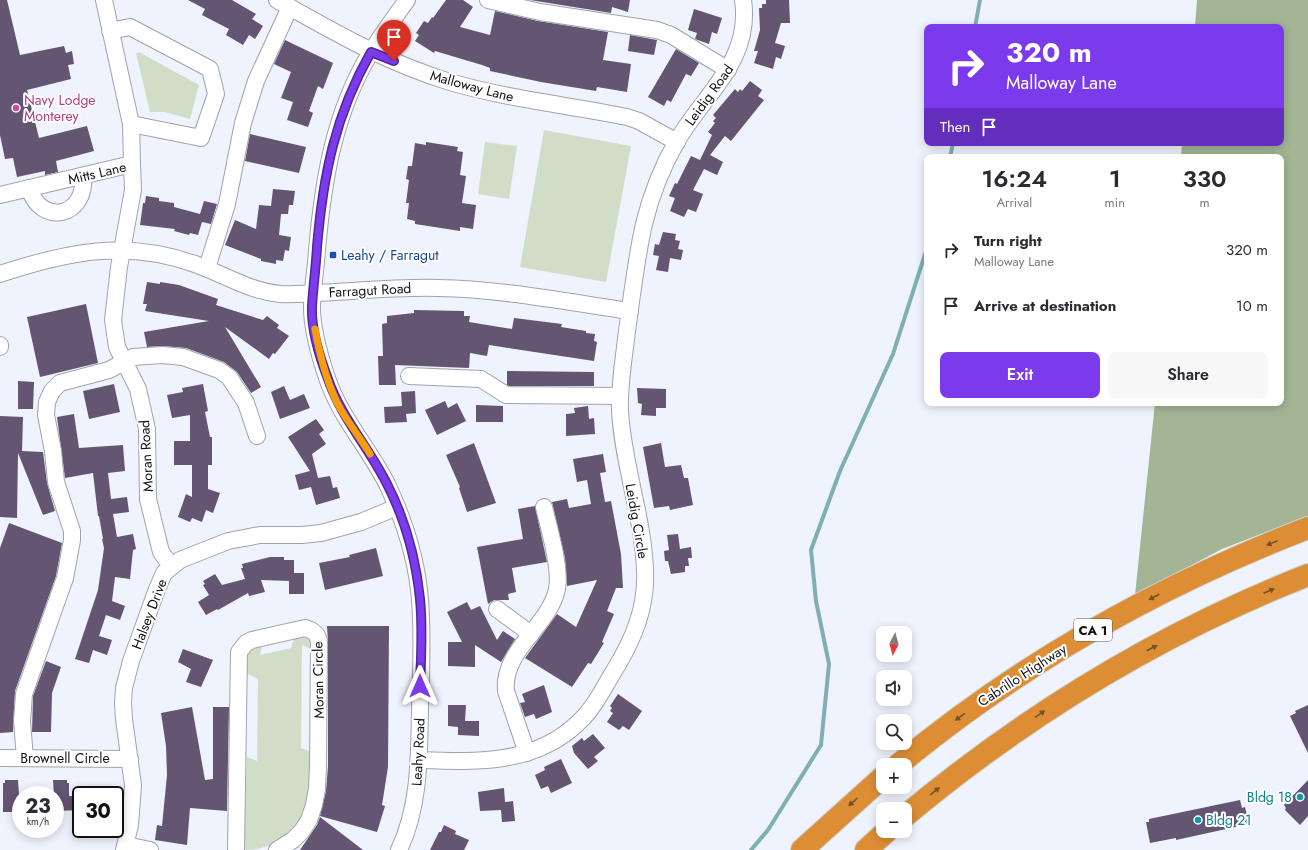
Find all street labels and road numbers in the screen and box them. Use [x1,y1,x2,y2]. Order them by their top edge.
street label: Leidig Road [680,60,738,130]
street label: Malloway Lane [428,65,516,107]
street label: Mitts Lane [66,157,128,189]
street label: Farragut Road [328,278,412,302]
street label: Moran Road [134,419,158,493]
street label: Leidig Circle [621,482,653,560]
street label: Halsey Drive [126,576,172,652]
road number: CA 1 [1074,619,1112,641]
street label: Cabrillo Highway [974,638,1071,711]
street label: Moran Circle [307,641,329,719]
street label: Leahy Road [406,717,430,787]
street label: Brownell Circle [20,748,110,768]

